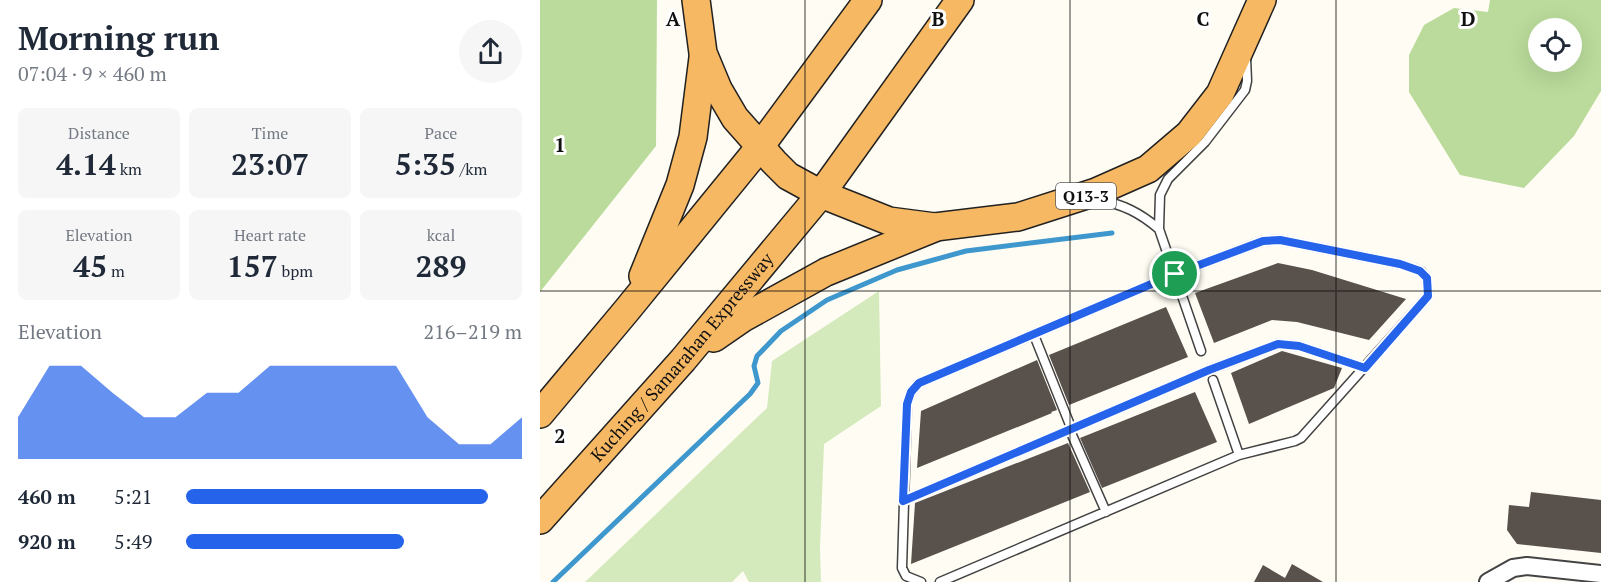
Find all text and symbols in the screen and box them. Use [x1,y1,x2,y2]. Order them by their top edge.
text: A [666,5,681,32]
text: B [932,5,945,32]
text: C [1196,5,1210,32]
text: D [1461,5,1475,32]
text: Morning run [18,16,220,59]
map controls [1528,18,1582,72]
button: locate [1528,18,1582,72]
button: share [459,20,522,83]
text: 07:04 · 9 × 460 m [18,60,167,87]
text: Distance [68,122,130,144]
text: Time [252,122,288,144]
text: Pace [425,122,457,144]
text: 1 [554,131,566,158]
text: 4.14 [56,144,116,184]
text: 23:07 [231,144,309,184]
text: 5:35 [395,144,456,184]
text: km [116,158,142,180]
text: /km [456,158,487,180]
road number: Q13-3 [1056,183,1116,209]
text: Elevation [65,224,133,246]
text: Heart rate [234,224,306,246]
text: kcal [427,224,455,246]
text: 45 [73,246,107,286]
text: 157 [227,246,278,286]
text: 289 [416,246,466,286]
street label: Kuching / Samarahan Expressway [585,247,779,466]
pin [1149,248,1200,299]
icon: arrive [1158,257,1191,290]
text: m [107,260,125,282]
text: bpm [278,260,313,282]
text: Elevation [18,318,102,345]
text: 216–219 m [423,318,522,345]
text: 2 [554,422,566,449]
text: 460 m [18,483,76,510]
text: 5:21 [114,483,153,510]
text: 920 m [18,528,76,555]
text: 5:49 [114,528,153,555]

